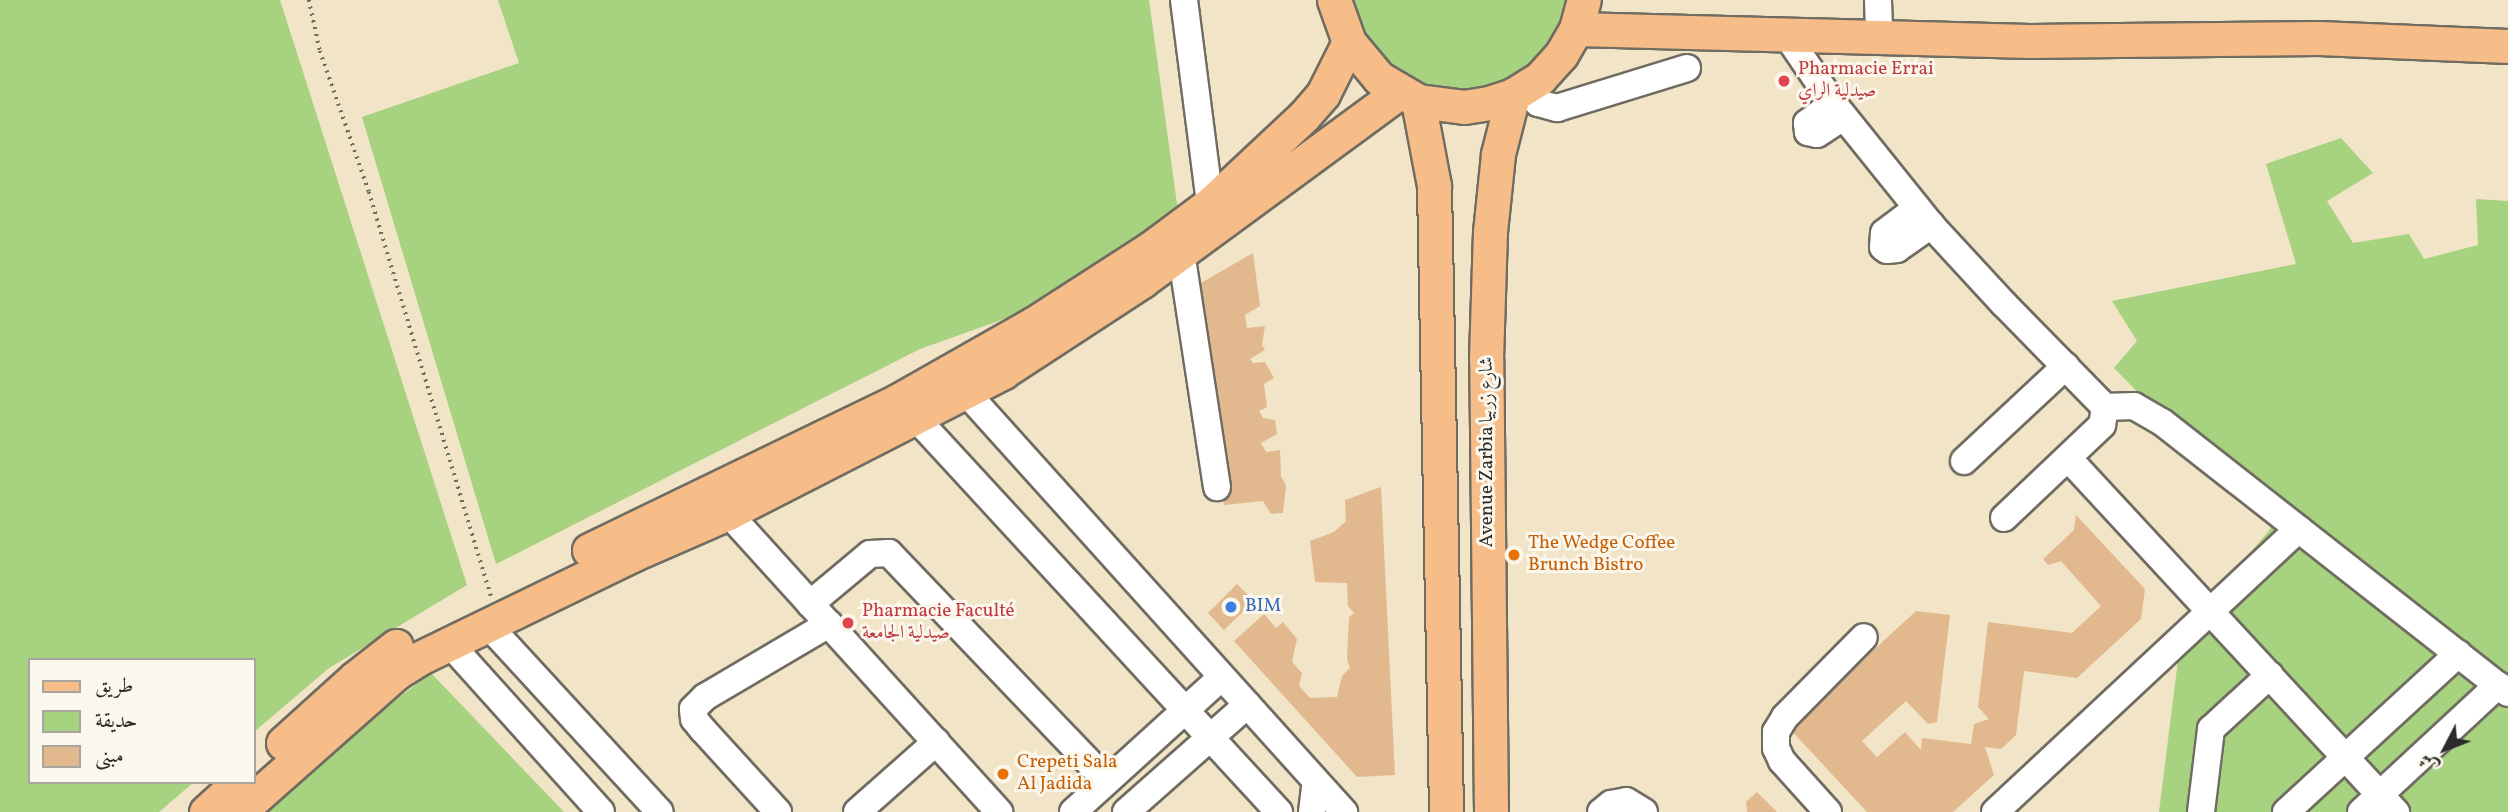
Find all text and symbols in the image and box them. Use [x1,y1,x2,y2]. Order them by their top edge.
place label: Pharmacie Errai صيدلية الراي [1798,59,1934,103]
marker: Pharmacie Errai صيدلية الراي [1776,73,1792,89]
street label: Avenue Zarbia شارع زربيا [1477,357,1499,547]
place label: The Wedge Coffee Brunch Bistro [1528,533,1676,577]
marker: The Wedge Coffee Brunch Bistro [1506,547,1522,563]
place label: BIM [1245,596,1281,618]
marker: BIM [1223,599,1239,615]
place label: Pharmacie Faculté صيدلية الجامعة [862,601,1015,645]
marker: Pharmacie Faculté صيدلية الجامعة [840,615,856,631]
legend [28,658,256,784]
text: طريق [95,672,133,701]
text: حديقة [95,707,138,736]
north arrow [2410,714,2480,784]
text: مبنى [95,742,124,771]
text: ش [2413,747,2445,779]
place label: Crepeti Sala Al Jadida [1017,752,1118,796]
marker: Crepeti Sala Al Jadida [995,766,1011,782]

